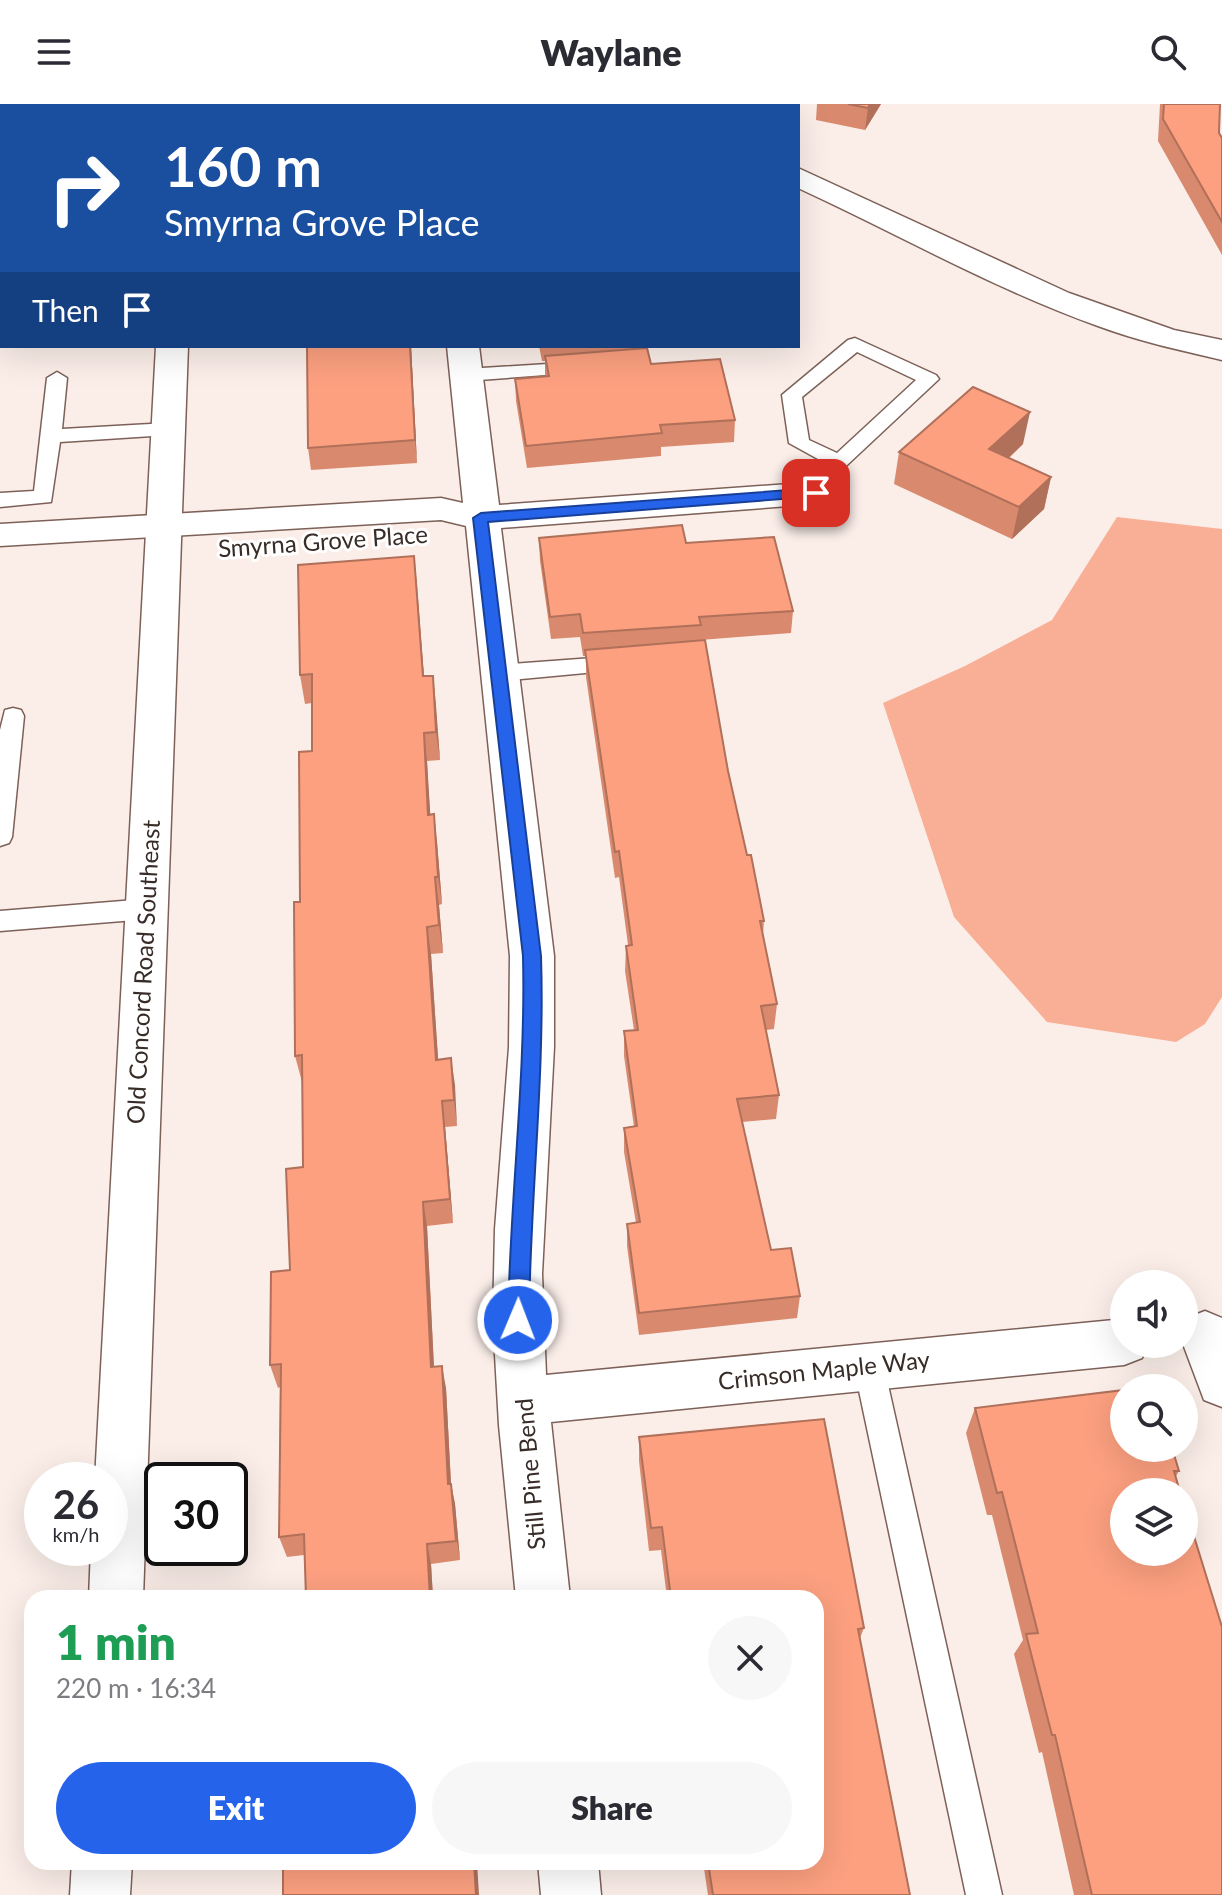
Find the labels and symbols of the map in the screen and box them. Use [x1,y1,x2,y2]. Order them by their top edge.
pin [782,459,850,527]
street label: Smyrna Grove Place [217,519,429,562]
street label: Old Concord Road Southeast [120,819,165,1125]
position arrow [476,1278,560,1362]
street label: Crimson Maple Way [717,1344,932,1395]
street label: Still Pine Bend [508,1397,551,1551]
speed limit sign: 30 [144,1462,248,1566]

